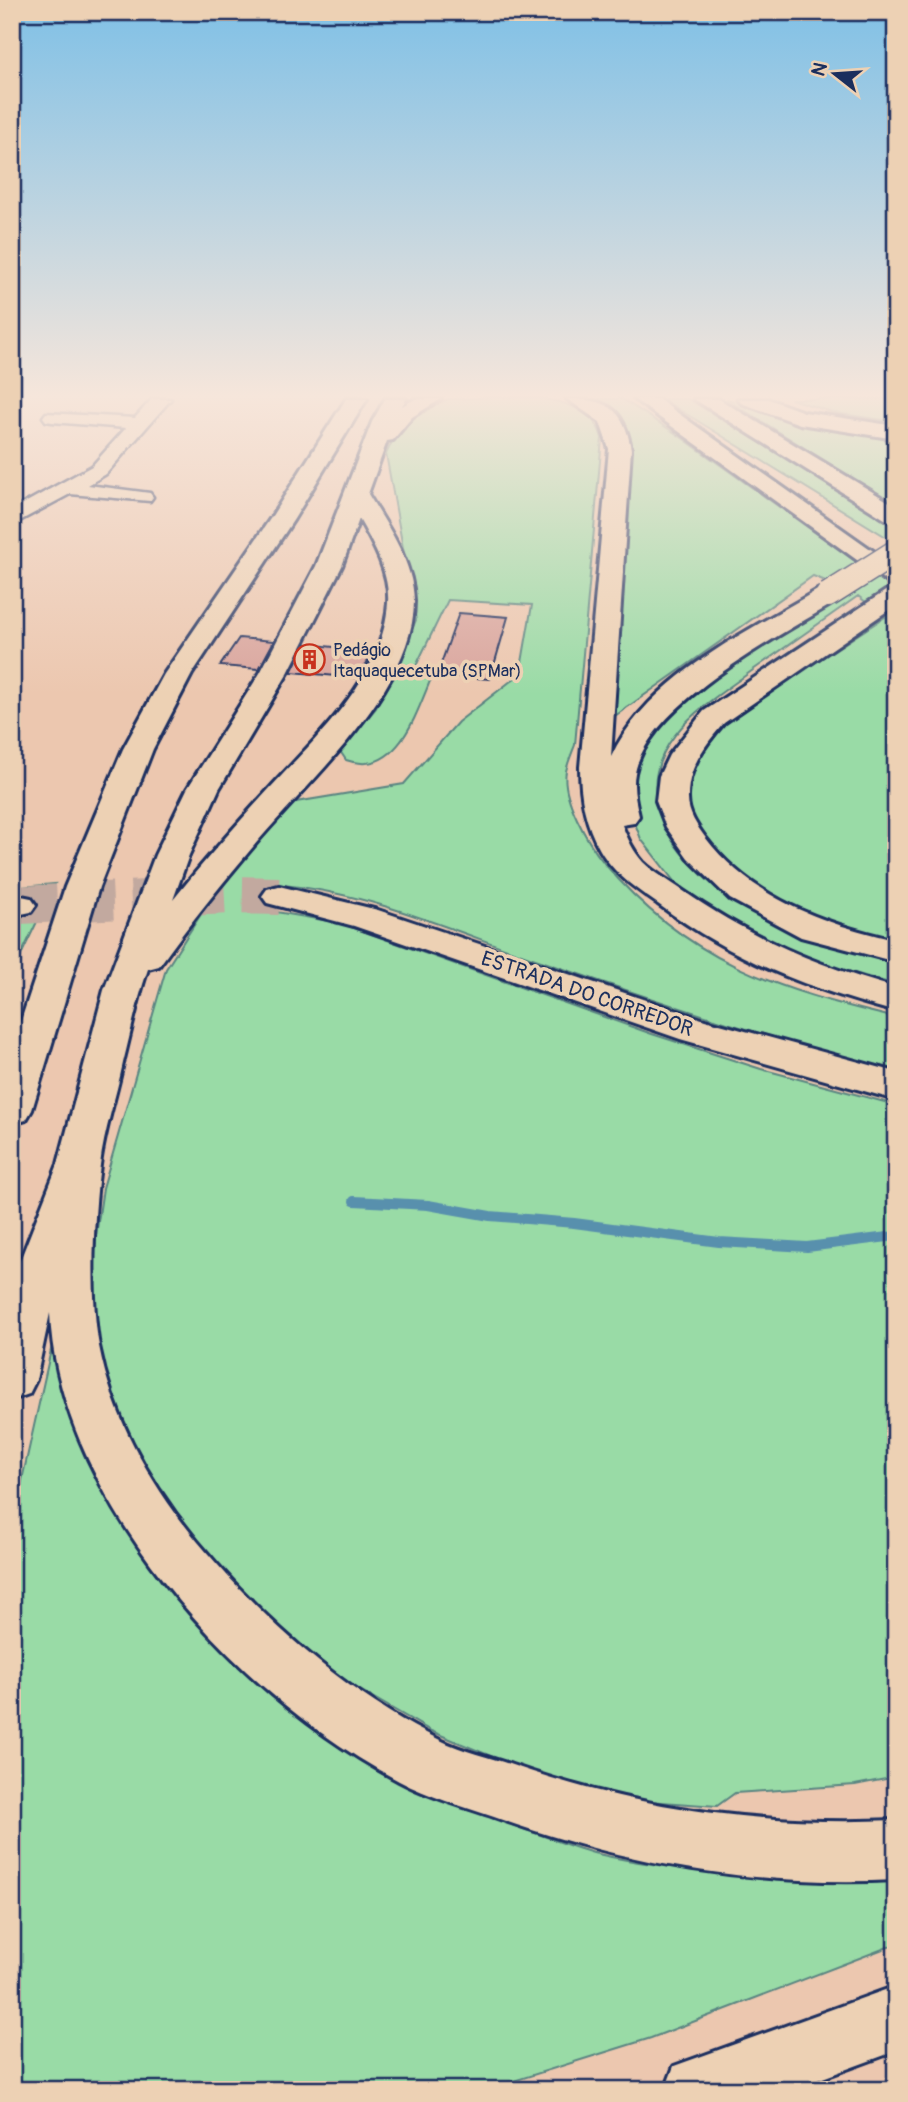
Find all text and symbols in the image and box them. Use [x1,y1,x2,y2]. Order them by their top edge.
north arrow [800,38,870,108]
text: N [806,60,833,79]
place label: Pedágio Itaquaquecetuba (SPMar) [333,639,522,683]
building icon: Pedágio Itaquaquecetuba (SPMar) [293,643,327,677]
street label: ESTRADA DO CORREDOR [477,945,697,1043]

